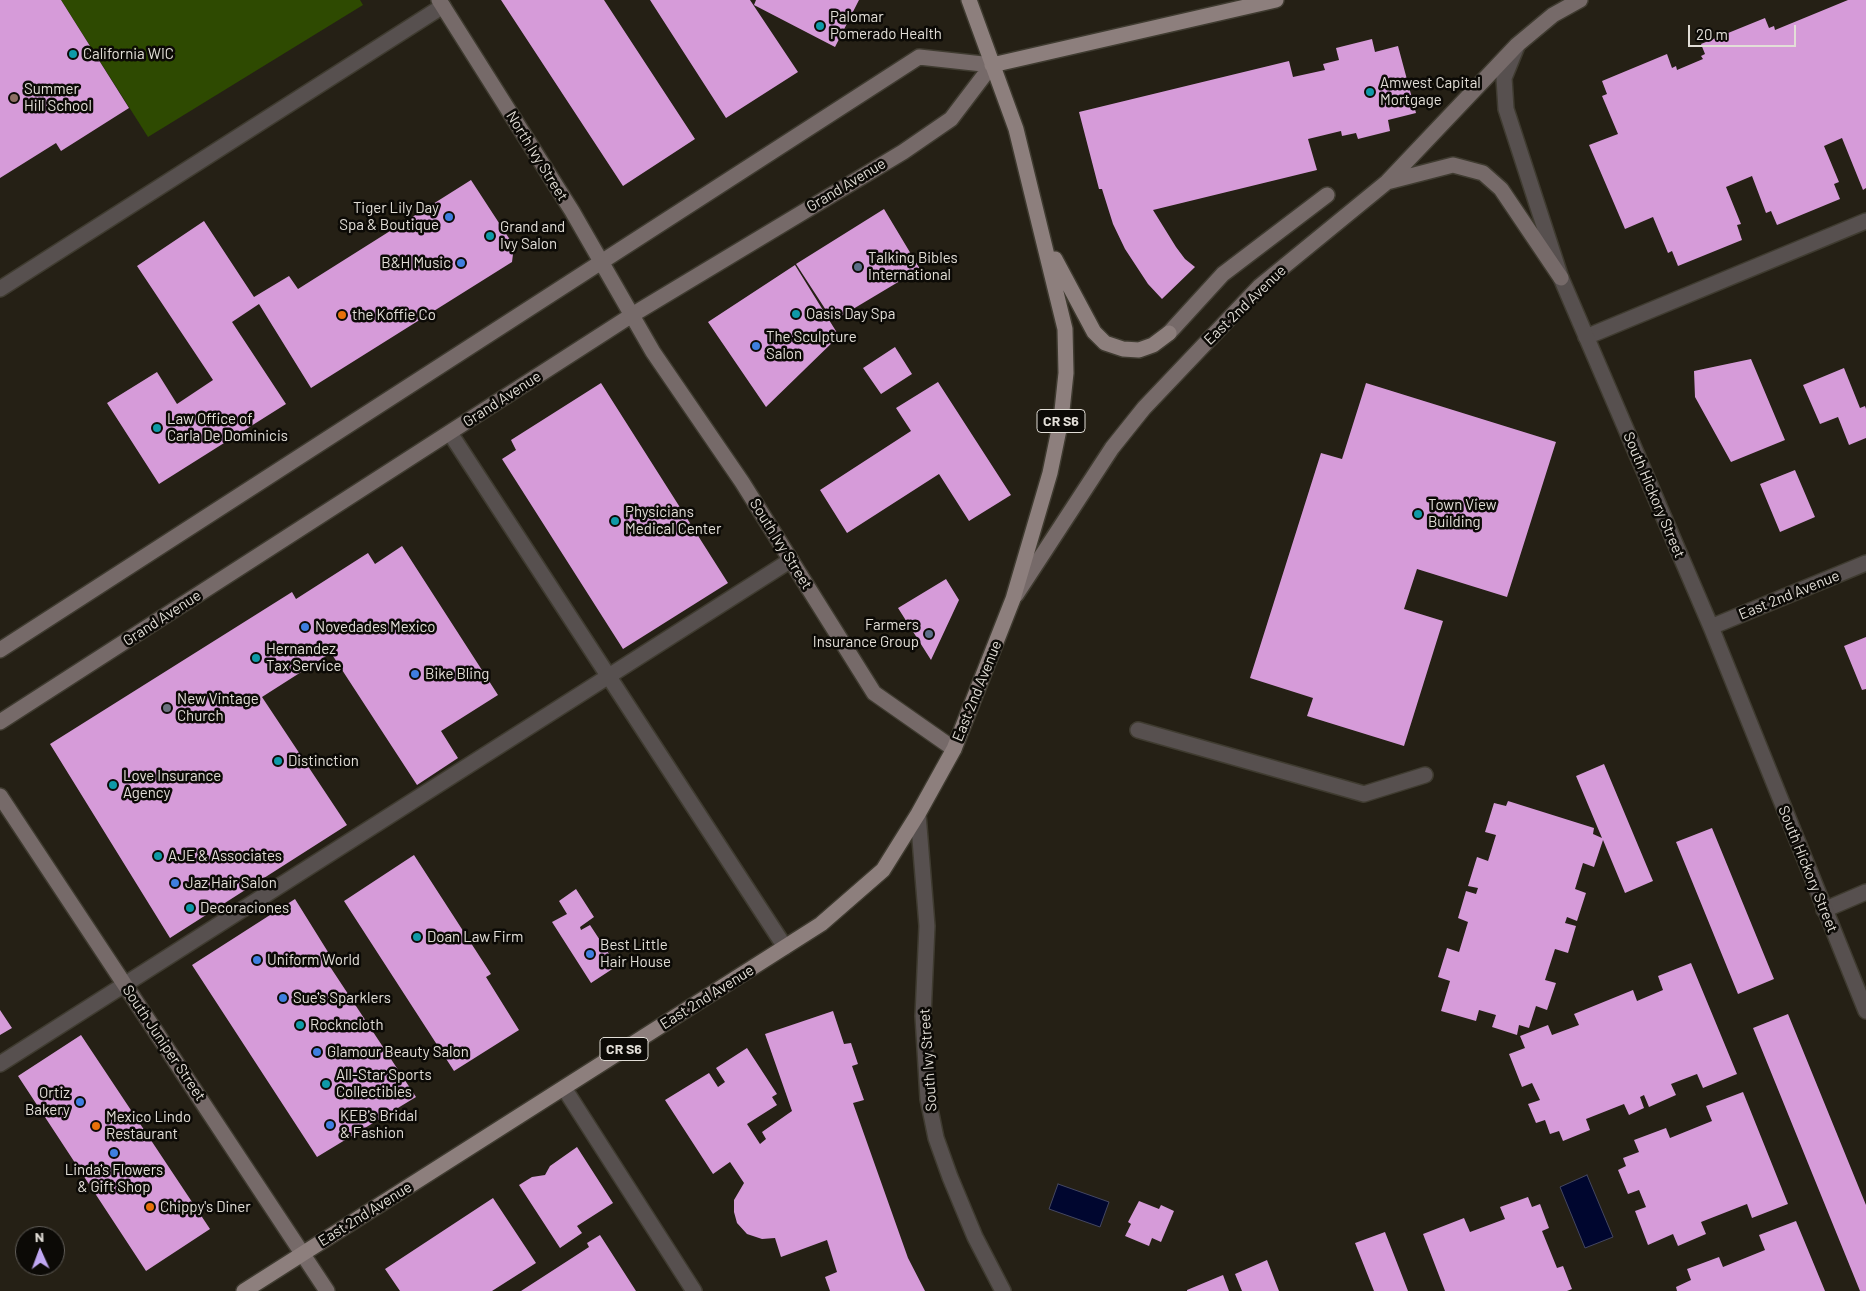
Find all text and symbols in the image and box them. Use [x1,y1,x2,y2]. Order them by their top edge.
place label: Palomar Pomerado Health [830,8,942,43]
scale bar [1691,15,1798,47]
marker: Palomar Pomerado Health [814,20,826,32]
text: 20 m [1696,25,1728,43]
place label: California WIC [83,45,174,63]
marker: California WIC [67,48,79,60]
place label: Amwest Capital Mortgage [1380,74,1481,109]
place label: Summer Hill School [24,80,92,115]
marker: Amwest Capital Mortgage [1364,86,1376,98]
marker: Summer Hill School [8,92,20,104]
street label: North Ivy Street [502,108,572,204]
street label: Grand Avenue [803,154,889,216]
place label: Tiger Lily Day Spa & Boutique [339,199,439,234]
marker: Tiger Lily Day Spa & Boutique [443,211,455,223]
place label: Grand and Ivy Salon [500,218,565,253]
marker: Grand and Ivy Salon [484,230,496,242]
place label: Talking Bibles International [868,249,958,284]
place label: B&H Music [381,254,451,272]
marker: B&H Music [455,257,467,269]
marker: Talking Bibles International [852,261,864,273]
street label: East 2nd Avenue [1200,261,1290,349]
place label: Oasis Day Spa [806,305,896,323]
place label: the Koffie Co [352,306,436,324]
marker: Oasis Day Spa [790,308,802,320]
marker: the Koffie Co [336,309,348,321]
place label: The Sculpture Salon [766,328,857,363]
marker: The Sculpture Salon [750,340,762,352]
street label: Grand Avenue [460,367,544,431]
place label: Law Office of Carla De Dominicis [167,410,288,445]
road number: CR S6 [1037,410,1085,432]
marker: Law Office of Carla De Dominicis [151,422,163,434]
street label: South Hickory Street [1619,429,1689,561]
street label: South Ivy Street [746,495,816,593]
place label: Town View Building [1428,496,1497,531]
place label: Physicians Medical Center [625,503,722,538]
marker: Town View Building [1412,508,1424,520]
marker: Physicians Medical Center [609,515,621,527]
street label: East 2nd Avenue [1736,567,1842,623]
street label: Grand Avenue [120,586,204,650]
place label: Farmers Insurance Group [813,616,919,651]
place label: Novedades Mexico [315,618,435,636]
marker: Novedades Mexico [299,621,311,633]
marker: Farmers Insurance Group [923,628,935,640]
street label: East 2nd Avenue [949,638,1005,744]
place label: Hernandez Tax Service [266,640,341,675]
marker: Hernandez Tax Service [250,652,262,664]
place label: Bike Bling [425,665,489,683]
marker: Bike Bling [409,668,421,680]
place label: New Vintage Church [177,690,259,725]
marker: New Vintage Church [161,702,173,714]
place label: Distinction [288,752,359,770]
marker: Distinction [272,755,284,767]
place label: Love Insurance Agency [123,767,221,802]
marker: Love Insurance Agency [107,779,119,791]
street label: South Hickory Street [1774,803,1842,935]
place label: AJE & Associates [168,847,282,865]
marker: AJE & Associates [152,850,164,862]
place label: Jaz Hair Salon [185,874,277,892]
marker: Jaz Hair Salon [169,877,181,889]
place label: Decoraciones [200,899,289,917]
marker: Decoraciones [184,902,196,914]
place label: Doan Law Firm [427,928,523,946]
marker: Doan Law Firm [411,931,423,943]
place label: Best Little Hair House [600,936,671,971]
marker: Best Little Hair House [584,948,596,960]
place label: Uniform World [267,951,360,969]
marker: Uniform World [251,954,263,966]
street label: East 2nd Avenue [657,961,757,1033]
street label: South Juniper Street [119,982,209,1104]
place label: Sue's Sparklers [293,989,391,1007]
marker: Sue's Sparklers [277,992,289,1004]
street label: South Ivy Street [915,1008,941,1112]
place label: Rockncloth [310,1016,383,1034]
marker: Rockncloth [294,1019,306,1031]
road number: CR S6 [600,1038,648,1060]
place label: Glamour Beauty Salon [327,1043,469,1061]
marker: Glamour Beauty Salon [311,1046,323,1058]
place label: All-Star Sports Collectibles [336,1066,432,1101]
marker: All-Star Sports Collectibles [320,1078,332,1090]
place label: Ortiz Bakery [25,1084,70,1119]
marker: Ortiz Bakery [74,1096,86,1108]
place label: KEB's Bridal & Fashion [340,1107,417,1142]
place label: Mexico Lindo Restaurant [106,1108,191,1143]
marker: KEB's Bridal & Fashion [324,1119,336,1131]
marker: Mexico Lindo Restaurant [90,1120,102,1132]
marker: Linda's Flowers & Gift Shop [108,1147,120,1159]
place label: Linda's Flowers & Gift Shop [65,1161,163,1196]
street label: East 2nd Avenue [315,1178,415,1250]
place label: Chippy's Diner [160,1198,251,1216]
marker: Chippy's Diner [144,1201,156,1213]
north arrow [15,1226,65,1276]
text: N [35,1228,44,1245]

